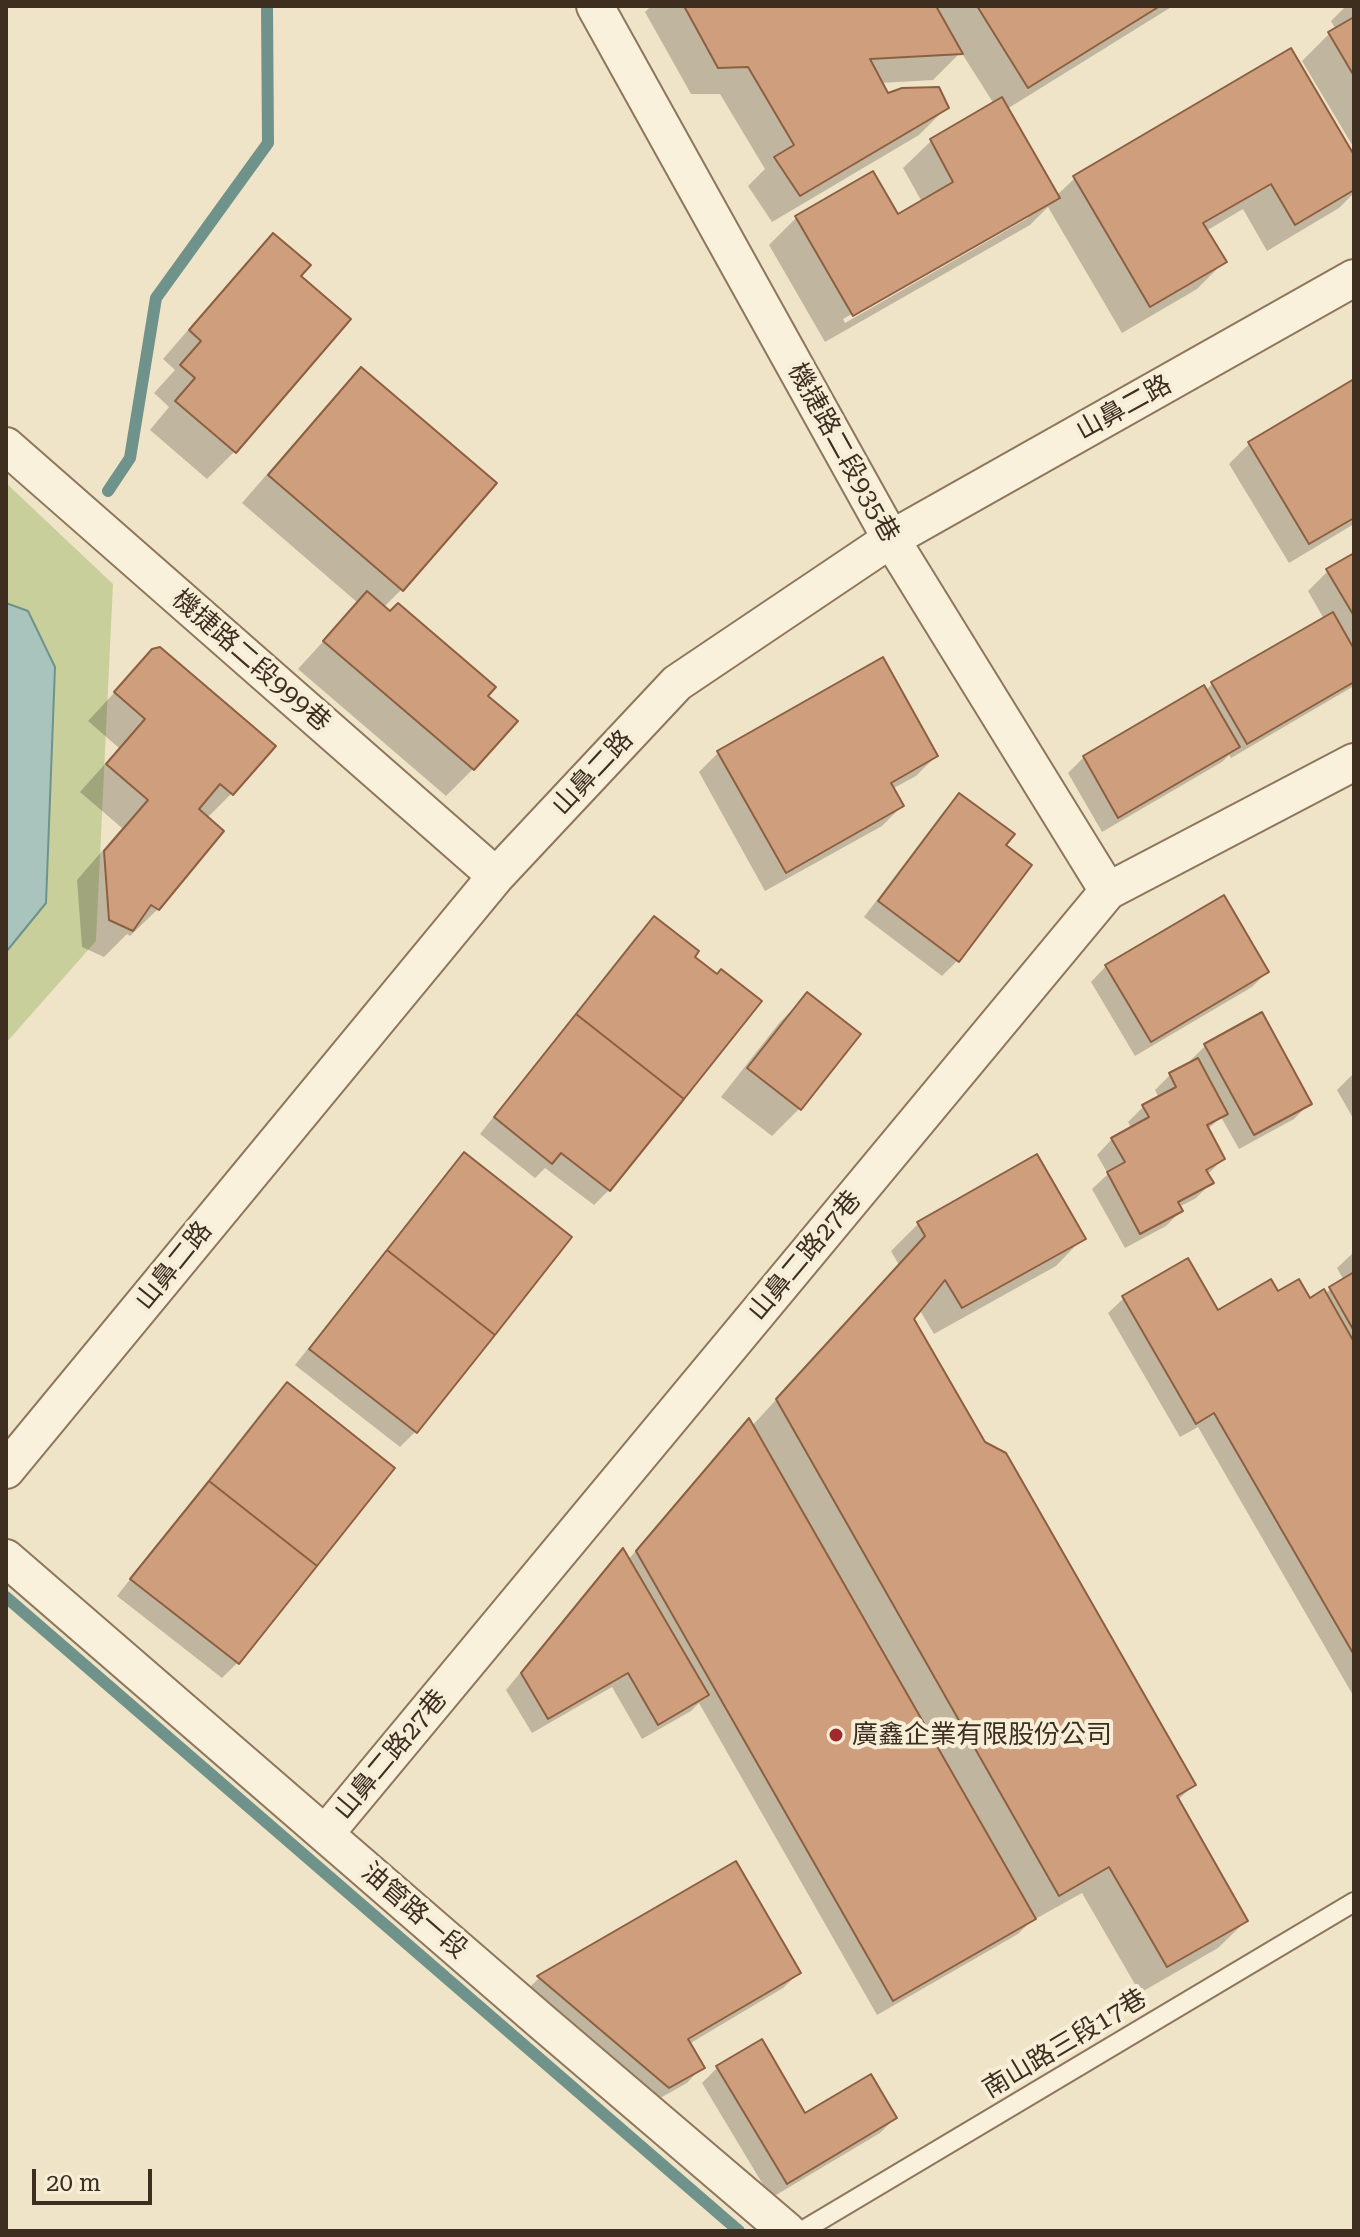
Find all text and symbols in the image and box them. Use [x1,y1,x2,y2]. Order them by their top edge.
street label: 機捷路二段935巷 [781,358,905,548]
street label: 山鼻二路 [1071,369,1177,447]
street label: 機捷路二段999巷 [165,584,337,738]
street label: 山鼻二路 [546,724,640,822]
street label: 山鼻二路27巷 [742,1185,868,1327]
street label: 山鼻二路 [129,1216,219,1316]
street label: 山鼻二路27巷 [328,1684,454,1826]
place label: 廣鑫企業有限股份公司 [852,1719,1112,1751]
marker: 廣鑫企業有限股份公司 [827,1726,845,1744]
street label: 油管路一段 [355,1857,473,1965]
street label: 南山路三段17巷 [978,1983,1152,2105]
scale bar [36,2153,156,2203]
text: 20 m [46,2169,101,2197]

